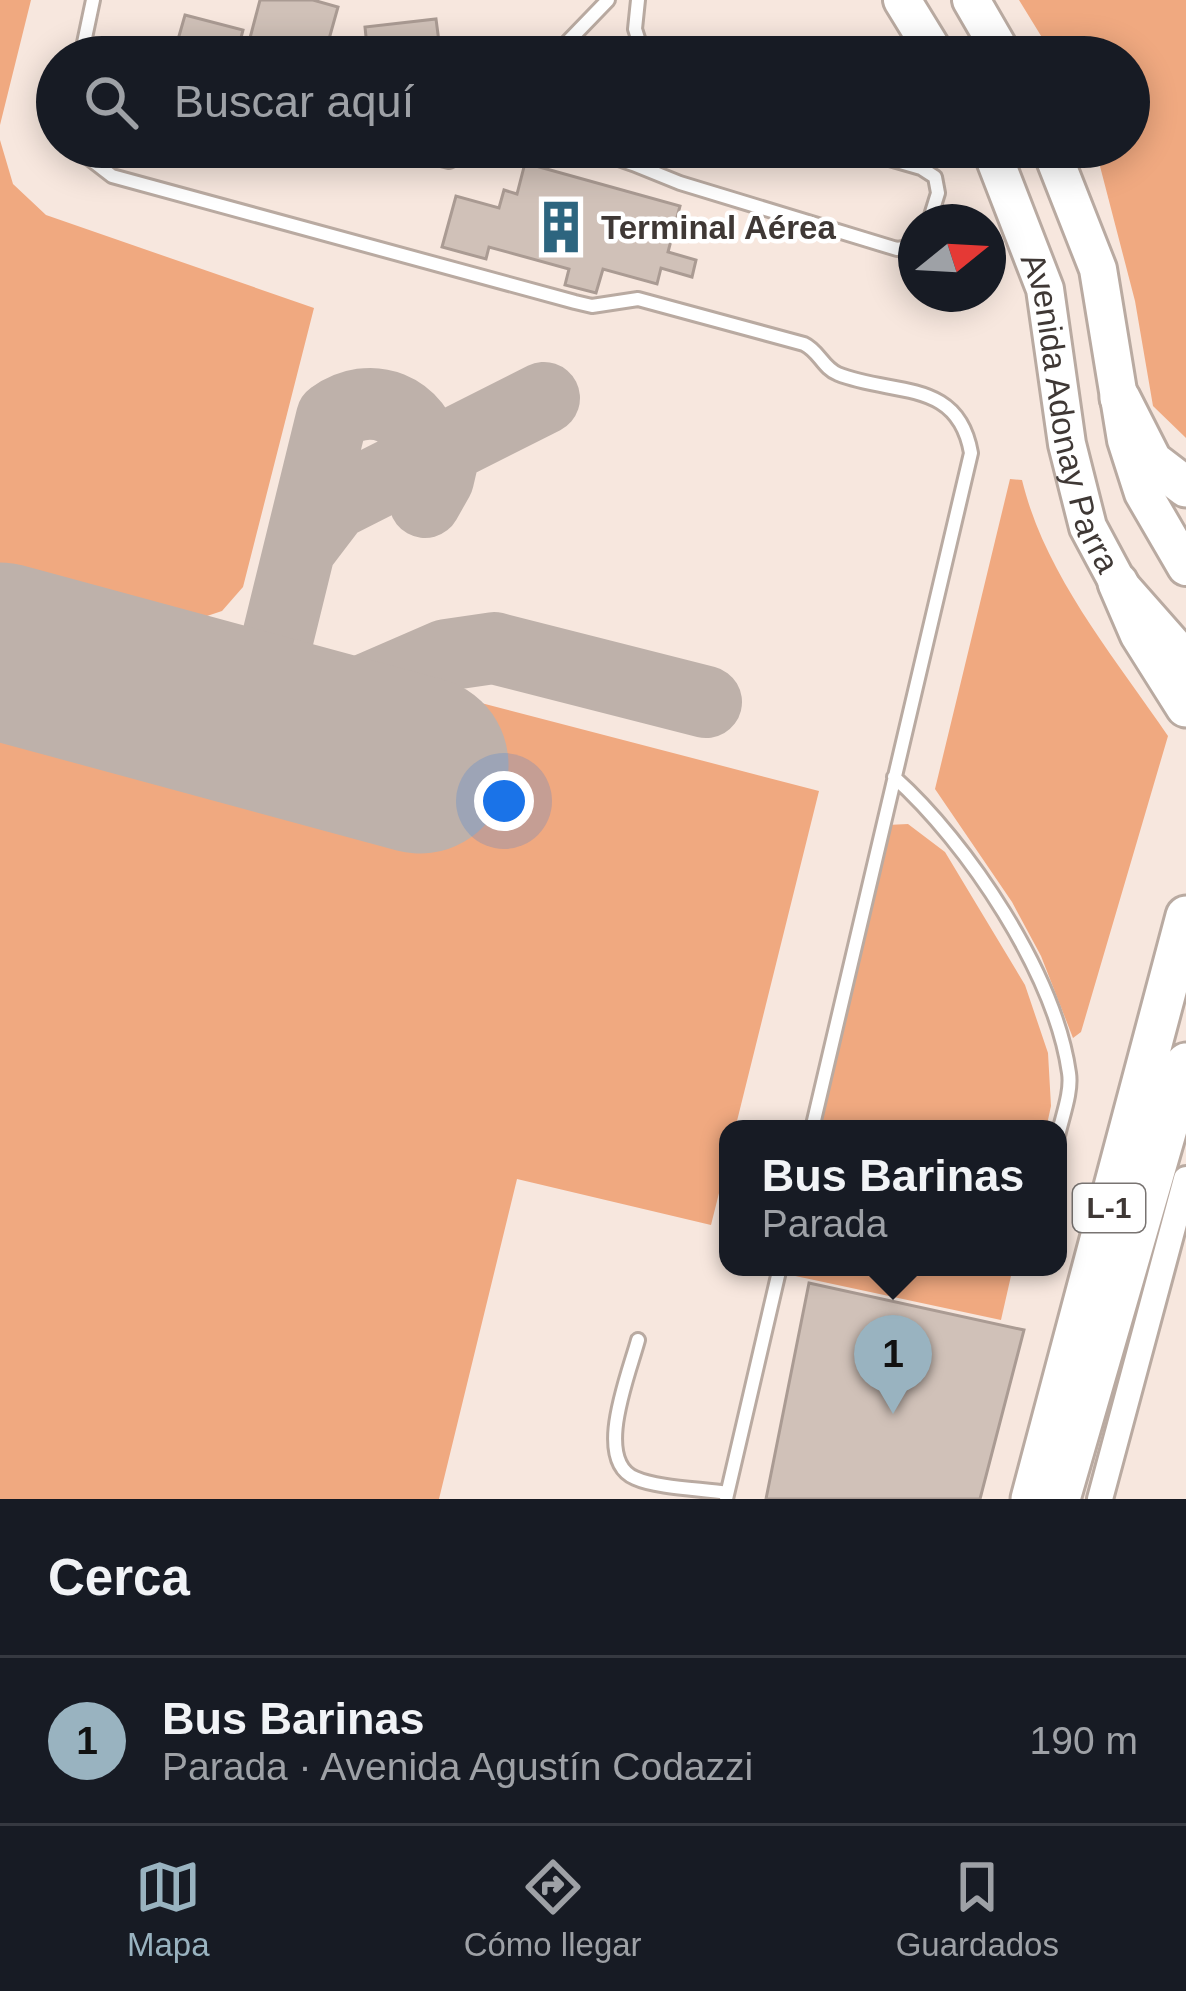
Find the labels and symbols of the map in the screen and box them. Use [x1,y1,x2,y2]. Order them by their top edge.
building icon: Terminal Aérea [532,198,590,256]
north arrow [898,204,1006,312]
place label: Terminal Aérea [601,209,836,246]
street label: Avenida Adonay Parra [1014,248,1127,579]
your location [474,771,534,831]
road number: L-1 [1073,1184,1145,1232]
pin: 1 [854,1315,932,1414]

